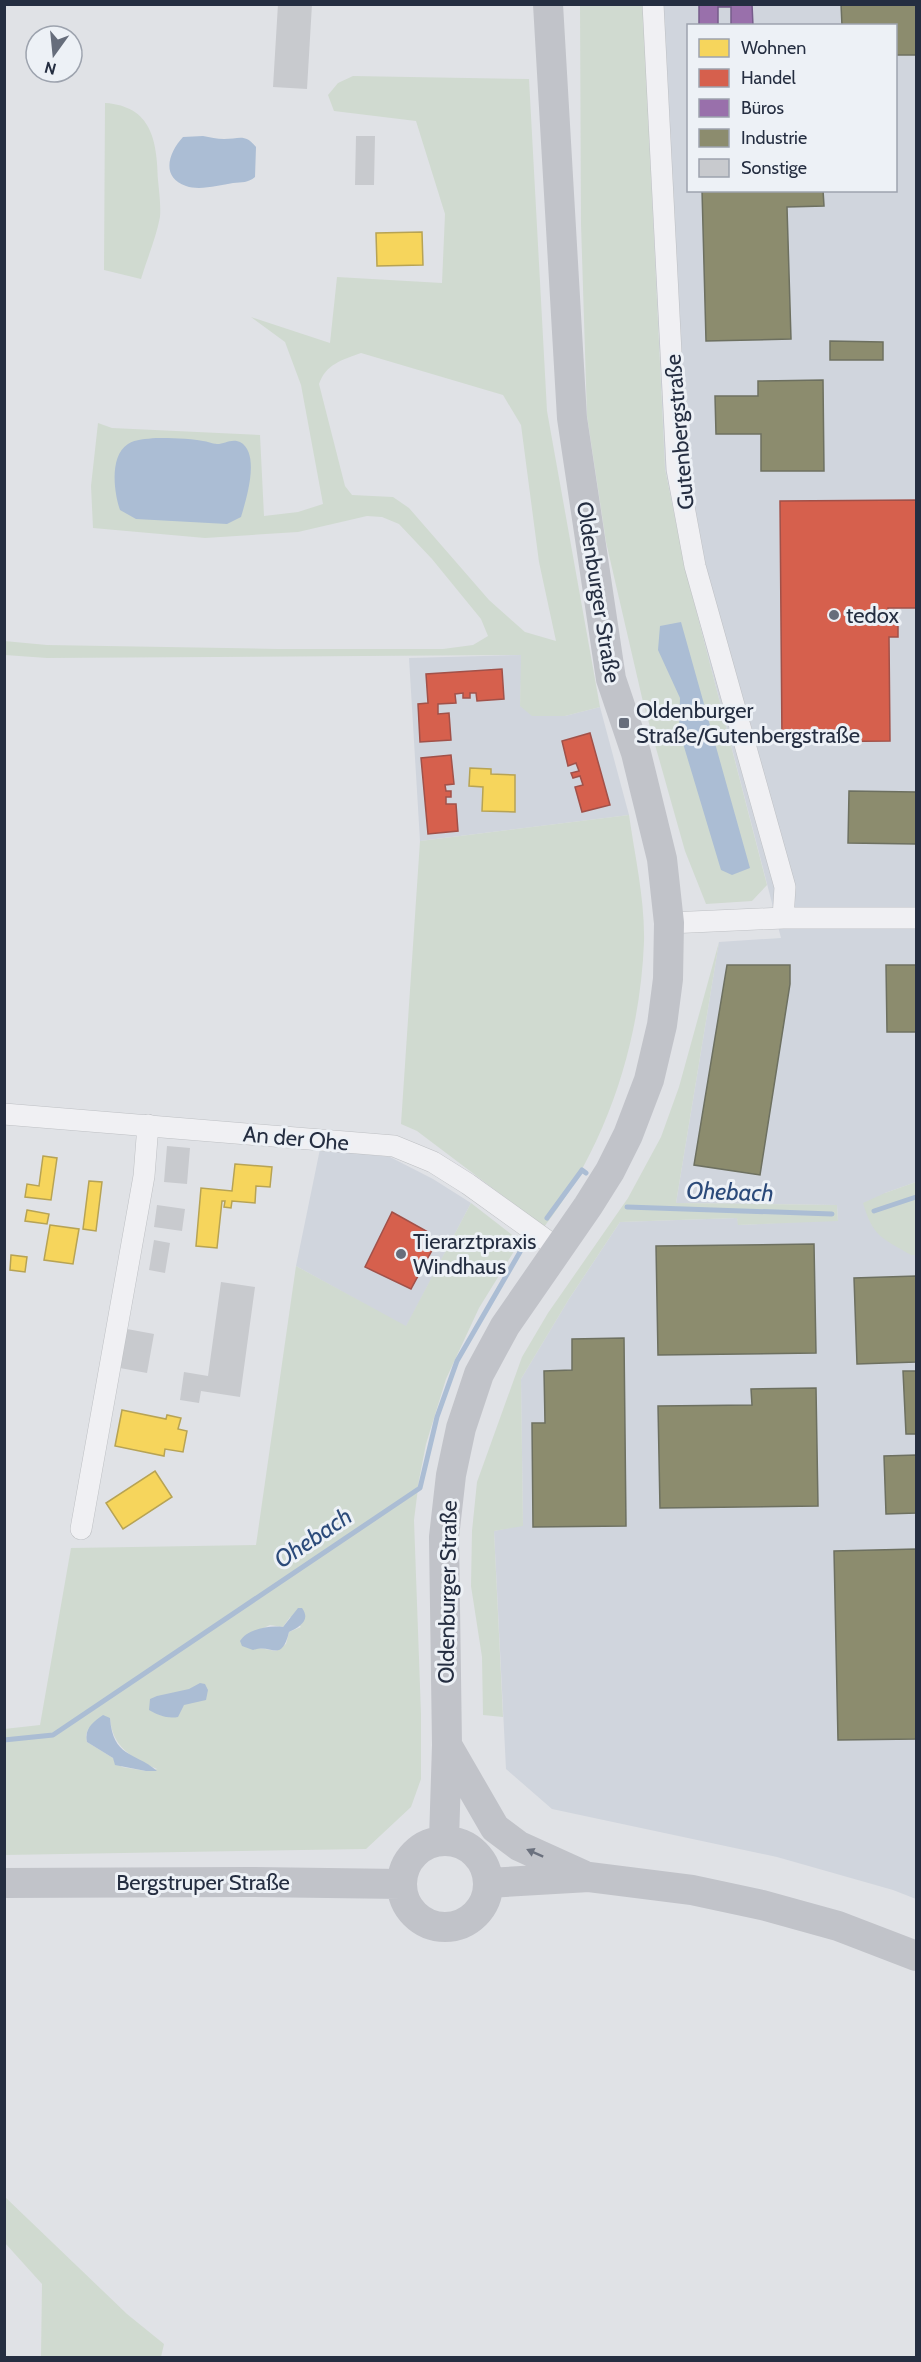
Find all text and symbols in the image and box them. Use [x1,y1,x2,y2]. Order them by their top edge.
north arrow [24,24,84,84]
legend [687,24,897,192]
text: Wohnen [741,37,806,59]
text: N [42,57,58,79]
text: Handel [741,67,796,89]
text: Büros [741,97,784,119]
text: Industrie [741,127,807,149]
text: Sonstige [741,157,807,179]
street label: Gutenbergstraße [659,353,700,511]
street label: Oldenburger Straße [571,499,626,685]
place label: tedox [846,602,899,629]
marker: tedox [827,608,841,622]
place label: Oldenburger Straße/Gutenbergstraße [636,697,860,749]
marker: Oldenburger Straße/Gutenbergstraße [617,716,631,730]
street label: An der Ohe [242,1120,350,1157]
water label: Ohebach [686,1175,774,1208]
place label: Tierarztpraxis Windhaus [413,1228,536,1280]
marker: Tierarztpraxis Windhaus [394,1247,408,1261]
street label: Oldenburger Straße [432,1500,463,1684]
water label: Ohebach [268,1501,357,1574]
one-way arrow [527,1849,544,1858]
street label: Bergstruper Straße [116,1869,290,1896]

